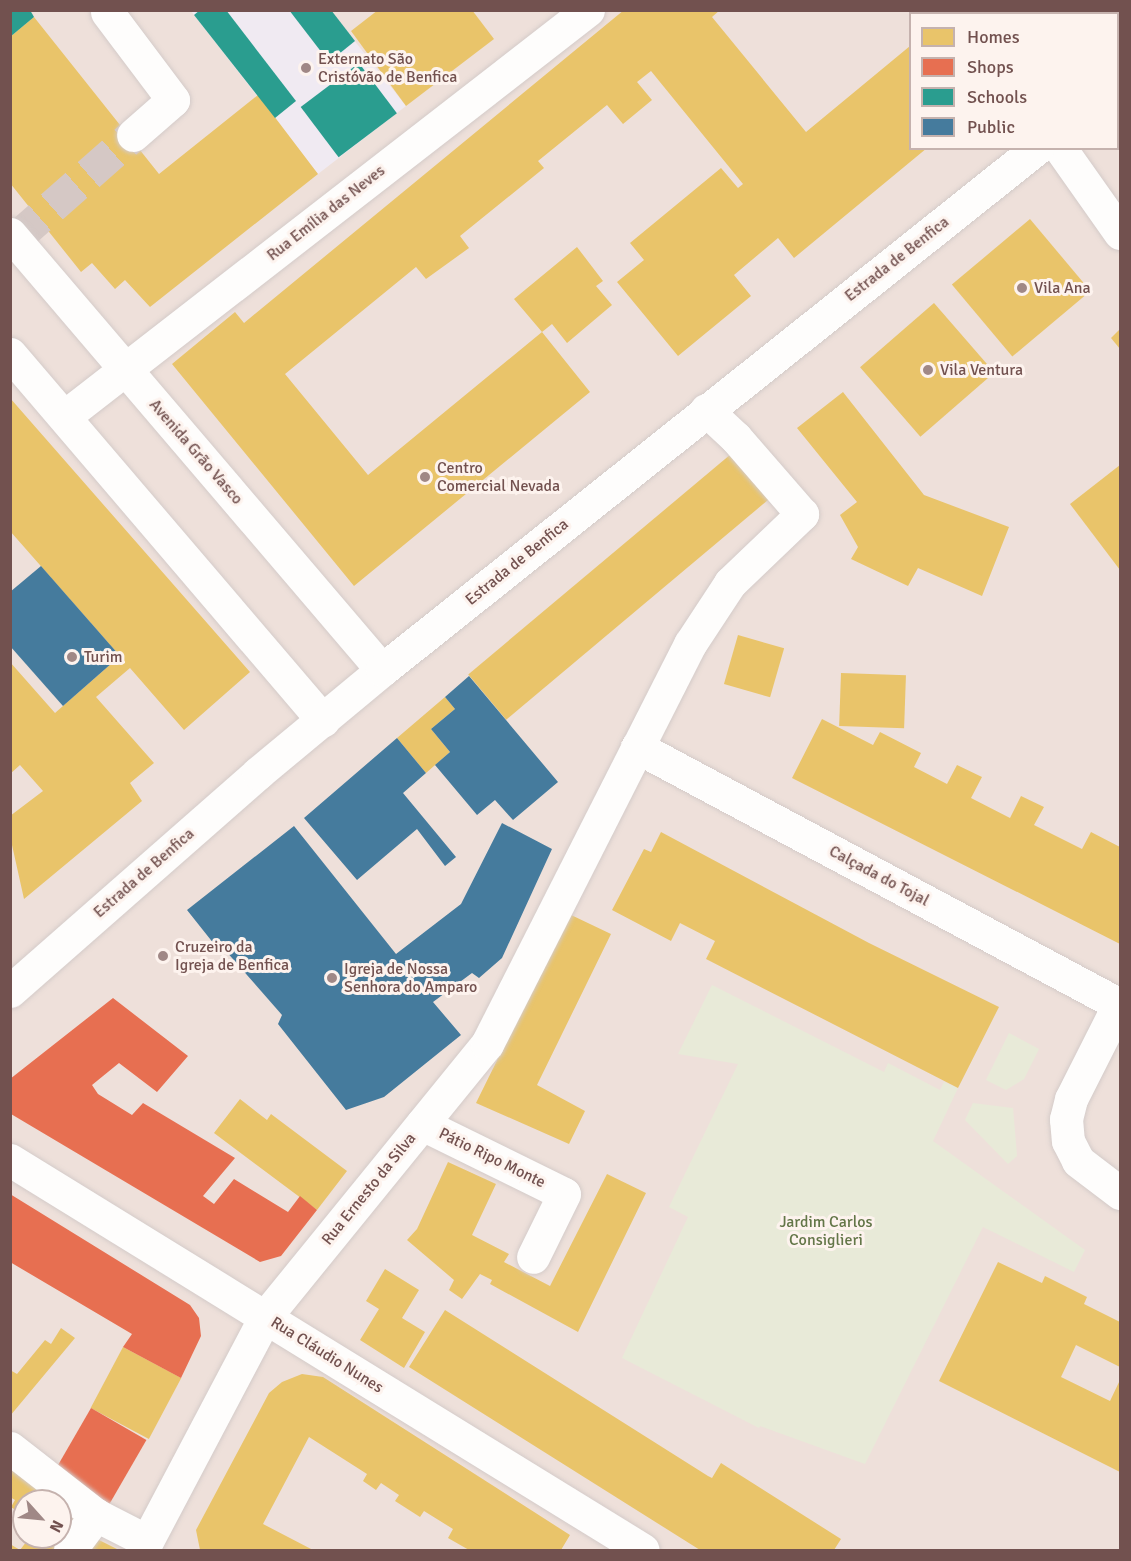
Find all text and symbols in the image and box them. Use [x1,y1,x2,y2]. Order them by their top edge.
legend [909,12,1119,150]
text: Homes [967,26,1020,48]
place label: Externato São Cristóvão de Benfica [318,49,457,87]
text: Shops [967,56,1014,78]
marker: Externato São Cristóvão de Benfica [299,61,313,75]
text: Schools [967,86,1027,108]
text: Public [967,116,1015,138]
street label: Rua Emília das Neves [263,161,389,265]
street label: Estrada de Benfica [841,212,953,306]
place label: Vila Ana [1034,278,1091,298]
marker: Vila Ana [1015,281,1029,295]
place label: Vila Ventura [940,360,1023,380]
marker: Vila Ventura [921,363,935,377]
street label: Avenida Grão Vasco [145,395,247,509]
place label: Centro Comercial Nevada [437,458,560,496]
marker: Centro Comercial Nevada [418,470,432,484]
street label: Estrada de Benfica [462,515,572,609]
place label: Turim [84,647,123,667]
marker: Turim [65,650,79,664]
street label: Estrada de Benfica [90,824,198,922]
street label: Calçada do Tojal [826,842,932,910]
place label: Cruzeiro da Igreja de Benfica [175,937,289,975]
marker: Cruzeiro da Igreja de Benfica [156,949,170,963]
place label: Igreja de Nossa Senhora do Amparo [344,959,477,997]
marker: Igreja de Nossa Senhora do Amparo [325,971,339,985]
street label: Pátio Ripo Monte [436,1124,548,1192]
street label: Rua Ernesto da Silva [318,1129,420,1249]
park label: Jardim Carlos Consiglieri [779,1212,873,1250]
street label: Rua Cláudio Nunes [267,1313,387,1397]
north arrow [12,1489,72,1549]
text: N [45,1517,68,1536]

